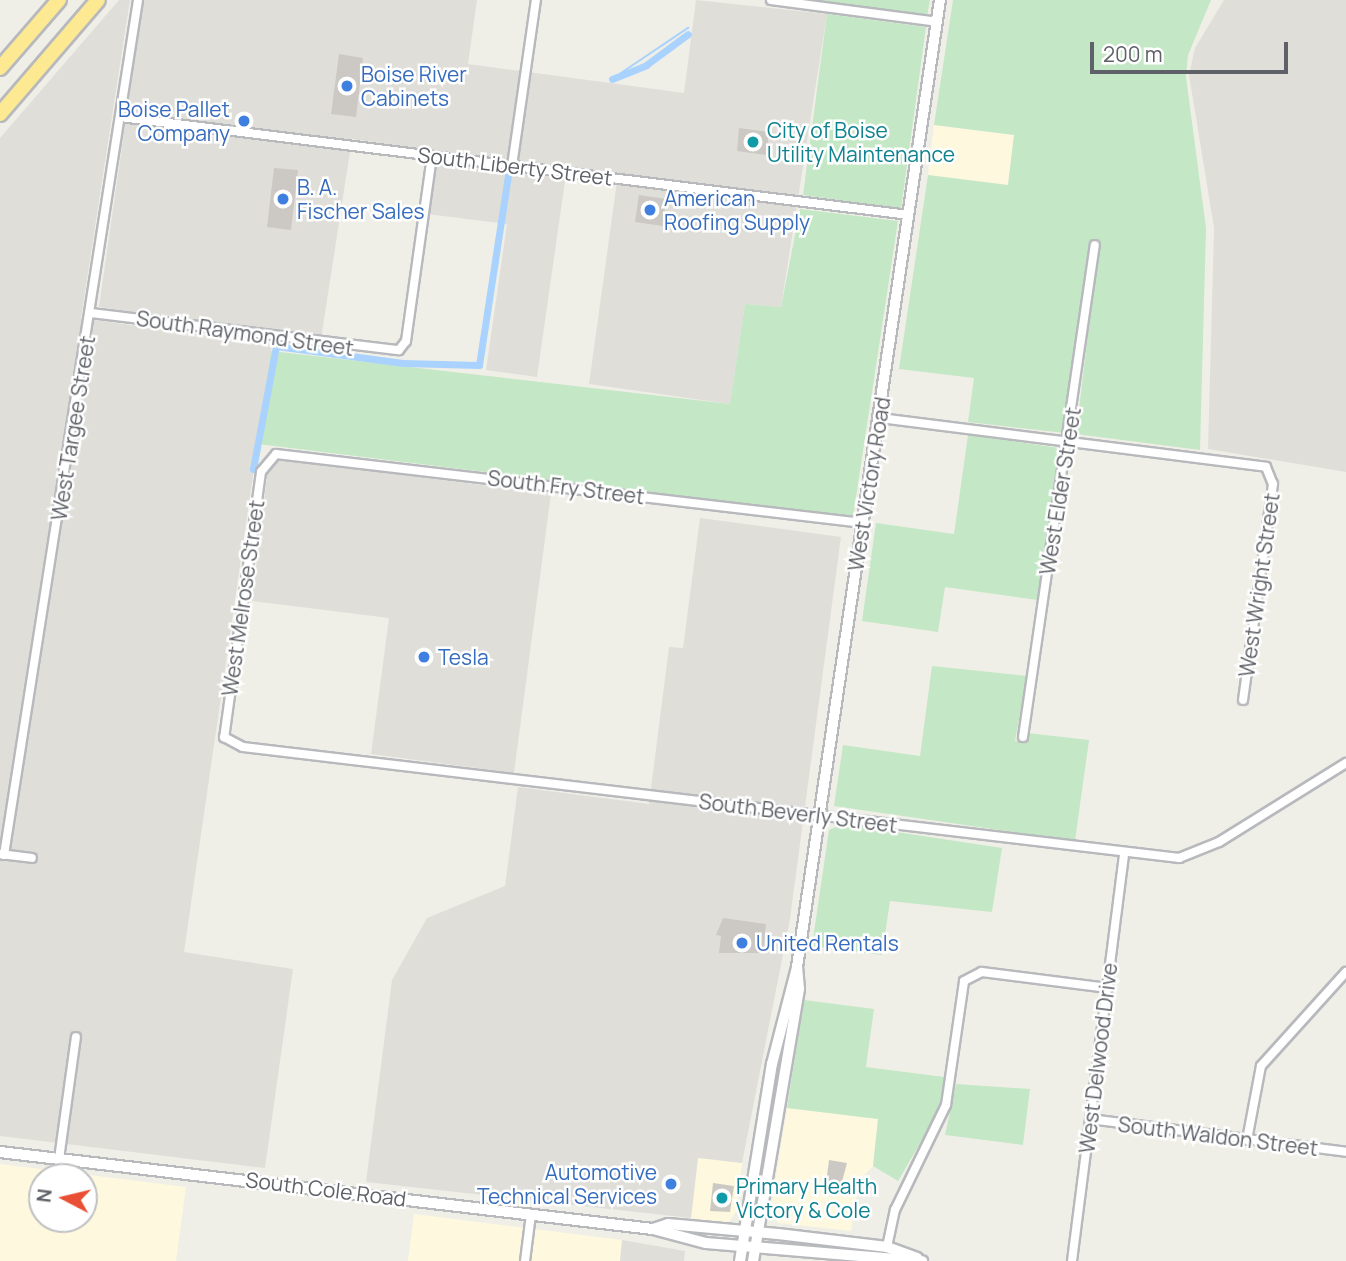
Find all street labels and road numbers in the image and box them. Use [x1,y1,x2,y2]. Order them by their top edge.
street label: South Liberty Street [416,142,614,190]
street label: South Raymond Street [135,305,355,361]
street label: West Targee Street [46,334,100,522]
street label: West Victory Road [843,395,895,573]
street label: West Elder Street [1034,405,1086,577]
street label: South Fry Street [486,465,646,509]
street label: West Wright Street [1234,491,1284,679]
street label: West Melrose Street [217,498,269,698]
street label: South Beverly Street [697,788,899,838]
street label: West Delwood Drive [1074,961,1122,1155]
street label: South Waldon Street [1117,1111,1319,1161]
street label: South Cole Road [244,1167,408,1211]

